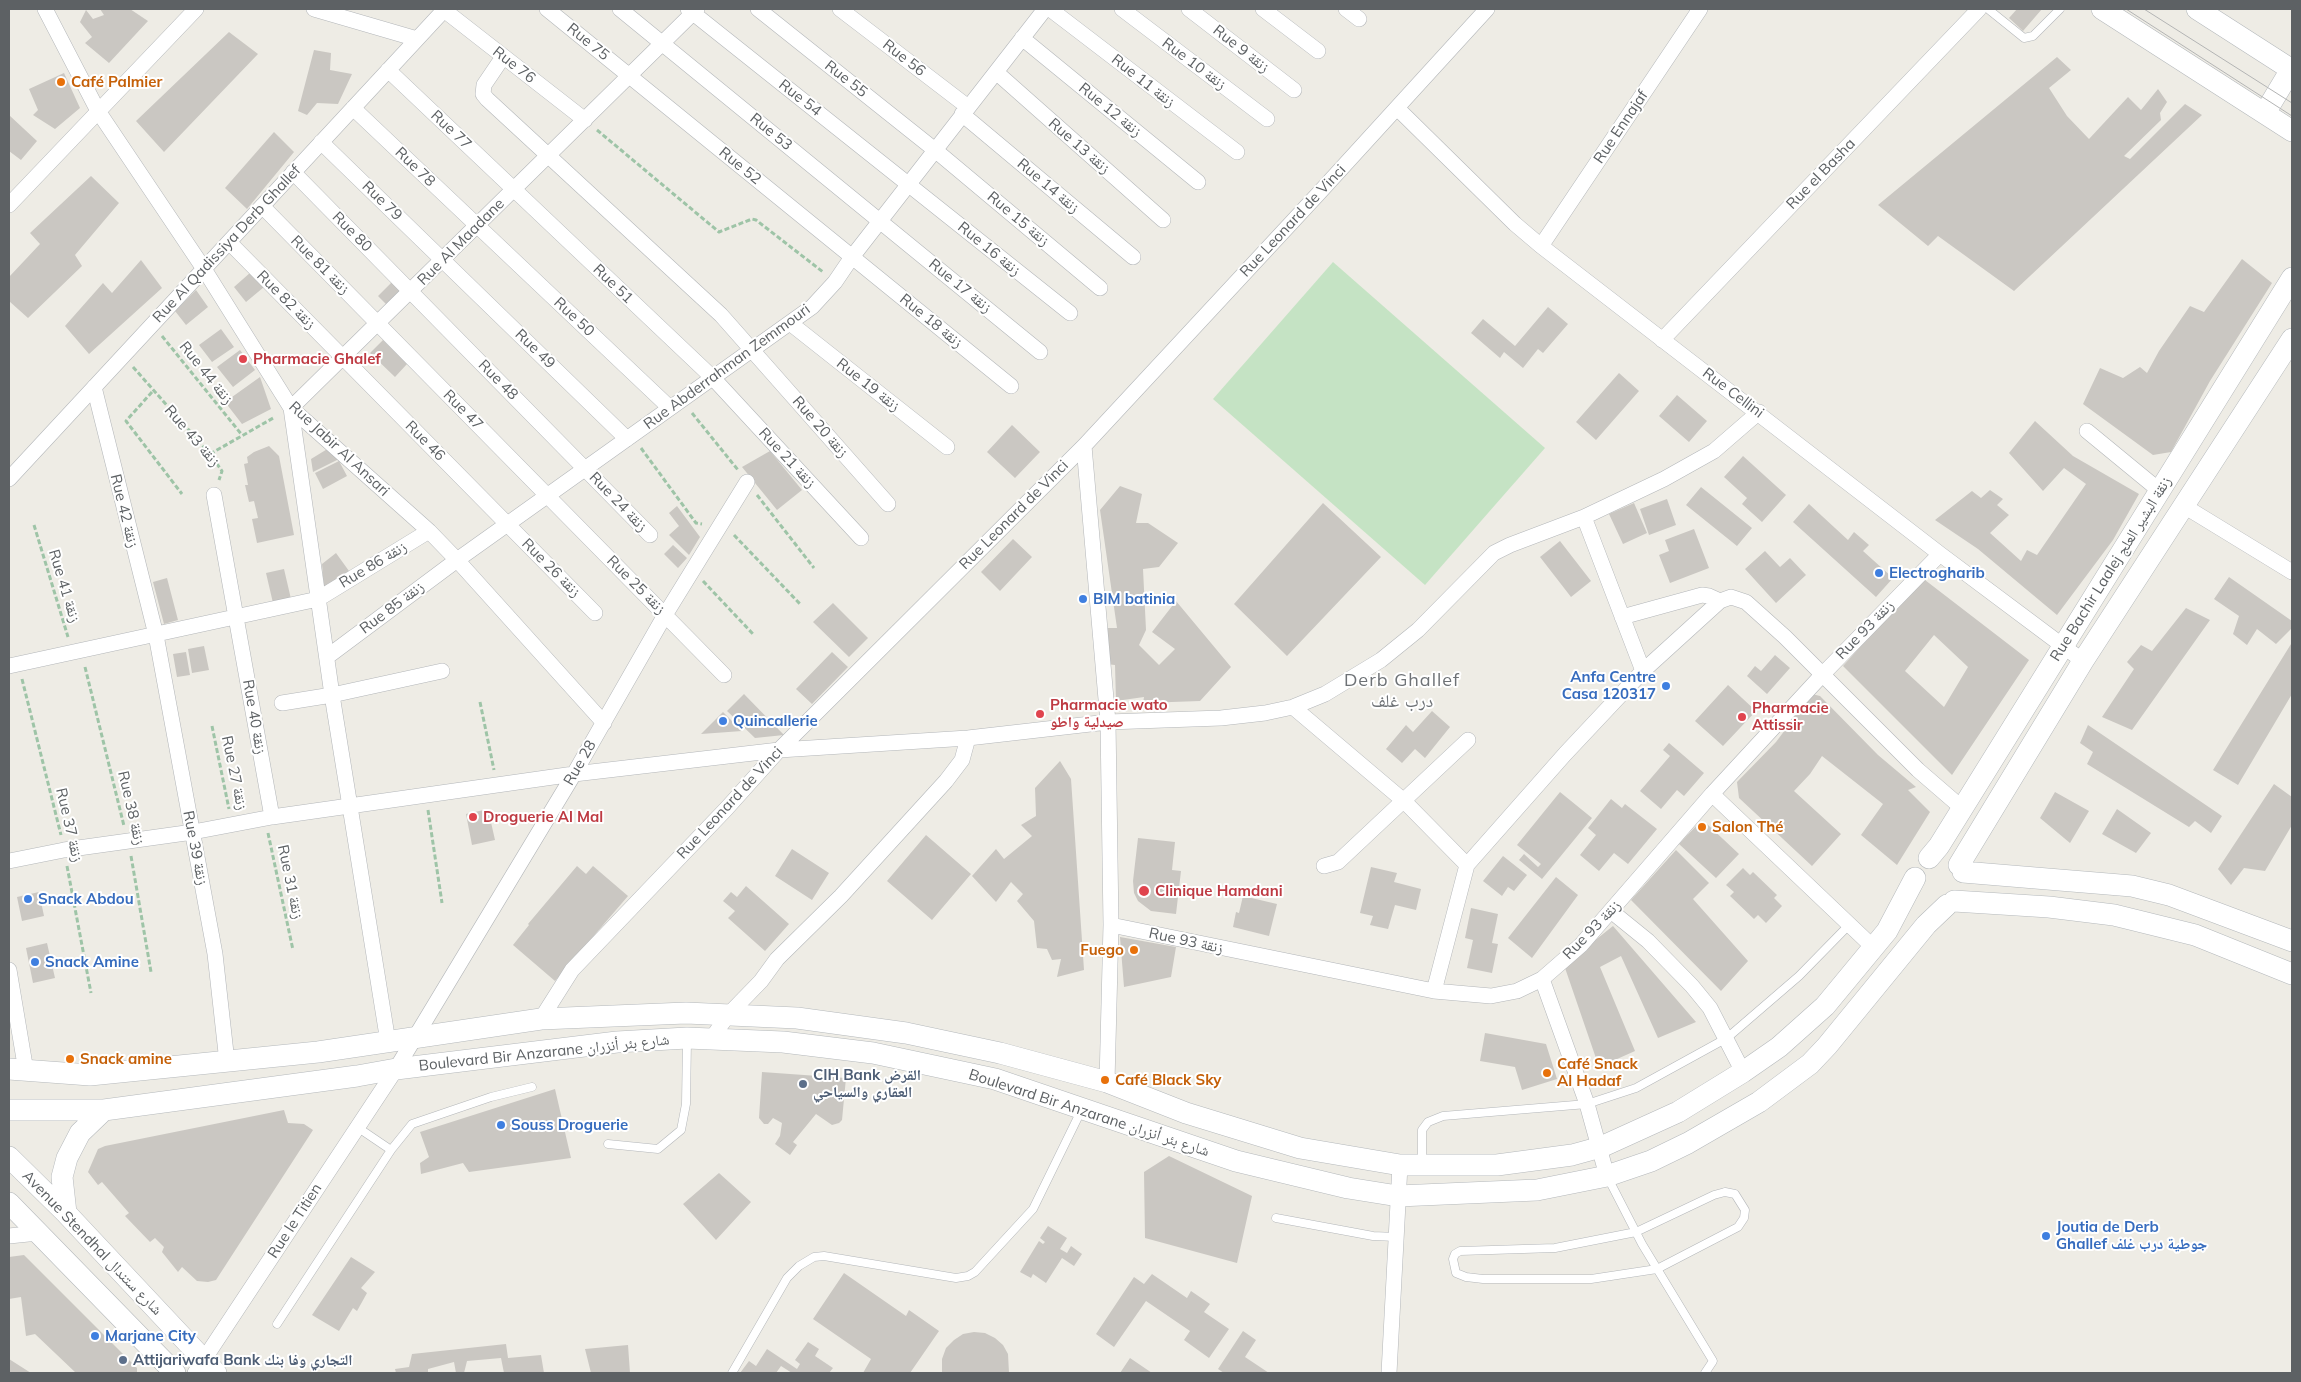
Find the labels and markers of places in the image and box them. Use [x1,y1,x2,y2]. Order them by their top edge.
place label: Café Palmier [71,73,162,91]
marker: Café Palmier [55,76,67,88]
place label: Pharmacie Ghalef [253,350,381,368]
marker: Pharmacie Ghalef [237,353,249,365]
place label: Electrogharib [1889,564,1985,582]
marker: Electrogharib [1873,567,1885,579]
place label: BIM batinia [1093,590,1175,608]
marker: BIM batinia [1077,593,1089,605]
place label: Anfa Centre Casa 120317 [1562,668,1656,703]
marker: Anfa Centre Casa 120317 [1660,680,1672,692]
place label: Pharmacie wato صيدلية واطو [1050,696,1168,731]
place label: Pharmacie Attissir [1752,699,1829,734]
marker: Pharmacie wato صيدلية واطو [1034,708,1046,720]
marker: Pharmacie Attissir [1736,711,1748,723]
place label: Quincallerie [733,712,818,730]
marker: Quincallerie [717,715,729,727]
place label: Droguerie Al Mal [483,808,603,826]
marker: Droguerie Al Mal [467,811,479,823]
place label: Salon Thé [1712,818,1783,836]
marker: Salon Thé [1696,821,1708,833]
place label: Clinique Hamdani [1155,882,1283,900]
marker: Clinique Hamdani [1137,884,1151,898]
place label: Snack Abdou [38,890,134,908]
marker: Snack Abdou [22,893,34,905]
place label: Fuego [1080,941,1124,959]
marker: Fuego [1128,944,1140,956]
place label: Snack Amine [45,953,139,971]
marker: Snack Amine [29,956,41,968]
place label: Snack amine [80,1050,172,1068]
marker: Snack amine [64,1053,76,1065]
place label: Café Snack Al Hadaf [1557,1055,1638,1090]
place label: CIH Bank القرض العقاري والسياحي [813,1066,921,1101]
marker: Café Snack Al Hadaf [1541,1067,1553,1079]
place label: Café Black Sky [1115,1071,1221,1089]
marker: Café Black Sky [1099,1074,1111,1086]
marker: CIH Bank القرض العقاري والسياحي [797,1078,809,1090]
place label: Souss Droguerie [511,1116,628,1134]
marker: Souss Droguerie [495,1119,507,1131]
place label: Joutia de Derb Ghallef جوطية درب غلف [2056,1218,2207,1253]
marker: Joutia de Derb Ghallef جوطية درب غلف [2040,1230,2052,1242]
place label: Marjane City [105,1327,196,1345]
marker: Marjane City [89,1330,101,1342]
place label: Attijariwafa Bank التجاري وفا بنك [133,1351,353,1369]
marker: Attijariwafa Bank التجاري وفا بنك [117,1354,129,1366]

